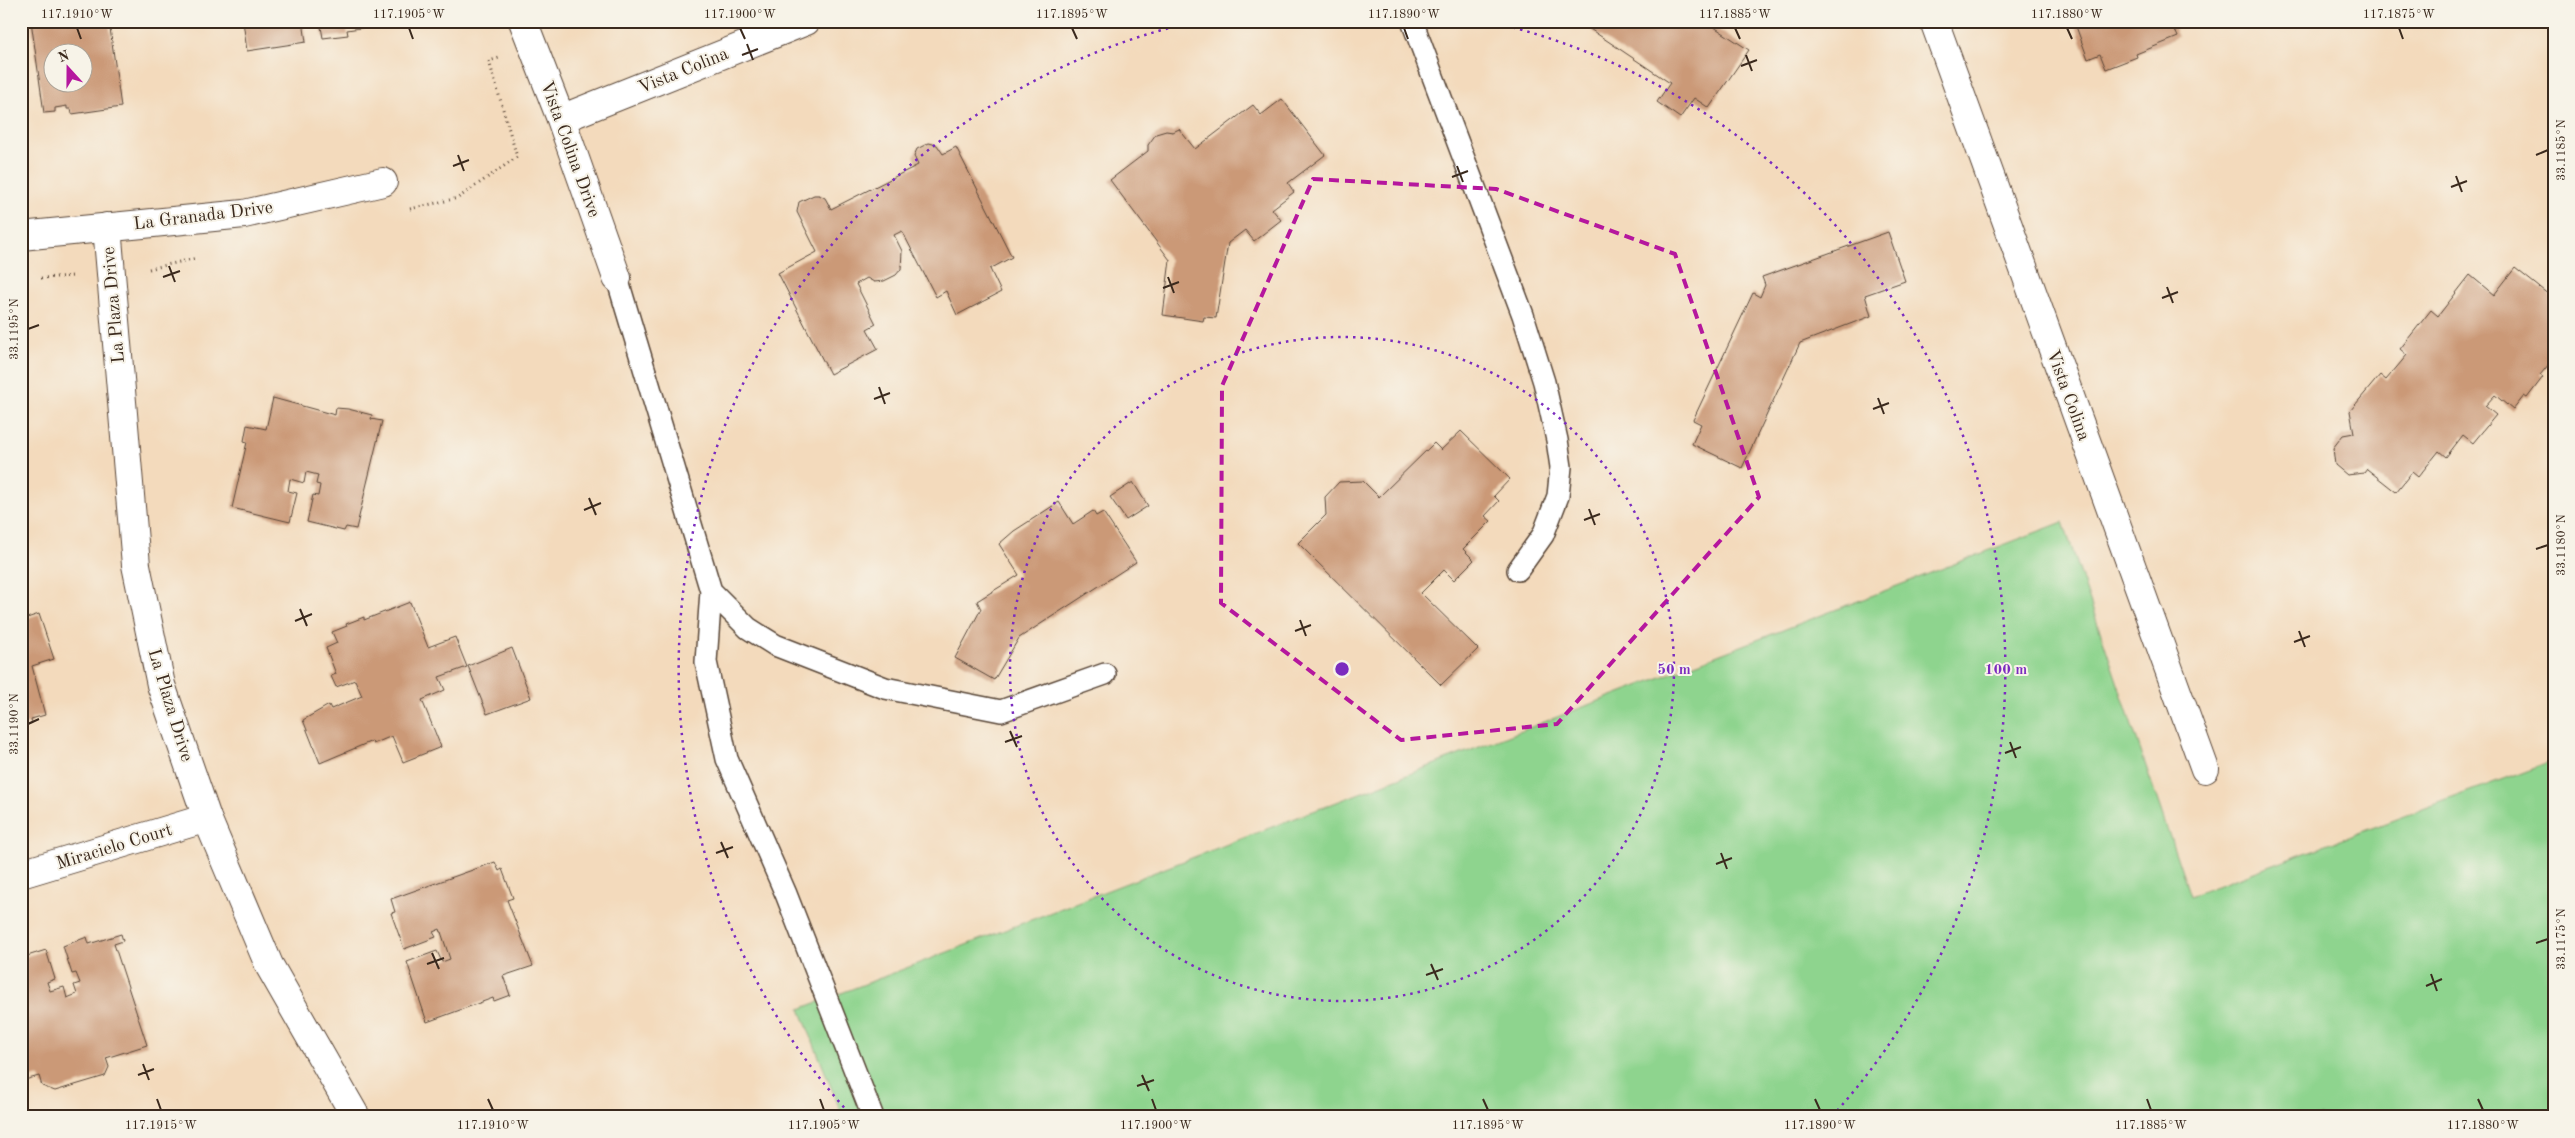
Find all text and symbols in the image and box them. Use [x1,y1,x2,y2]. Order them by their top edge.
text: 117.1905°W [373,8,445,21]
text: 117.1895°W [1036,8,1108,21]
text: 117.1885°W [1699,8,1771,21]
text: 117.1875°W [2363,8,2435,21]
text: 117.1910°W [41,9,113,21]
text: 117.1900°W [704,9,776,21]
text: 117.1890°W [1368,9,1440,21]
text: 117.1880°W [2031,9,2103,21]
north arrow [42,42,92,92]
street label: Vista Colina [636,45,731,97]
text: N [56,48,71,65]
street label: Vista Colina Drive [537,79,603,220]
text: 33.1185°N [2555,119,2568,181]
street label: La Granada Drive [132,199,274,233]
street label: La Plaza Drive [100,246,128,364]
text: 33.1195°N [8,298,21,360]
street label: Vista Colina [2043,347,2093,443]
text: 33.1180°N [2556,514,2568,576]
street label: La Plaza Drive [144,647,196,764]
centre of rings [1333,660,1351,678]
text: 50 m [1657,663,1691,678]
text: 100 m [1985,663,2027,678]
text: 33.1190°N [9,693,21,755]
street label: Miracielo Court [54,821,174,873]
text: 33.1175°N [2555,908,2568,970]
text: 117.1915°W [125,1119,197,1132]
text: 117.1905°W [788,1119,860,1132]
text: 117.1895°W [1452,1119,1524,1132]
text: 117.1885°W [2115,1119,2187,1132]
text: 117.1910°W [457,1120,529,1132]
text: 117.1900°W [1120,1120,1192,1132]
text: 117.1890°W [1784,1120,1856,1132]
text: 117.1880°W [2447,1120,2519,1132]

